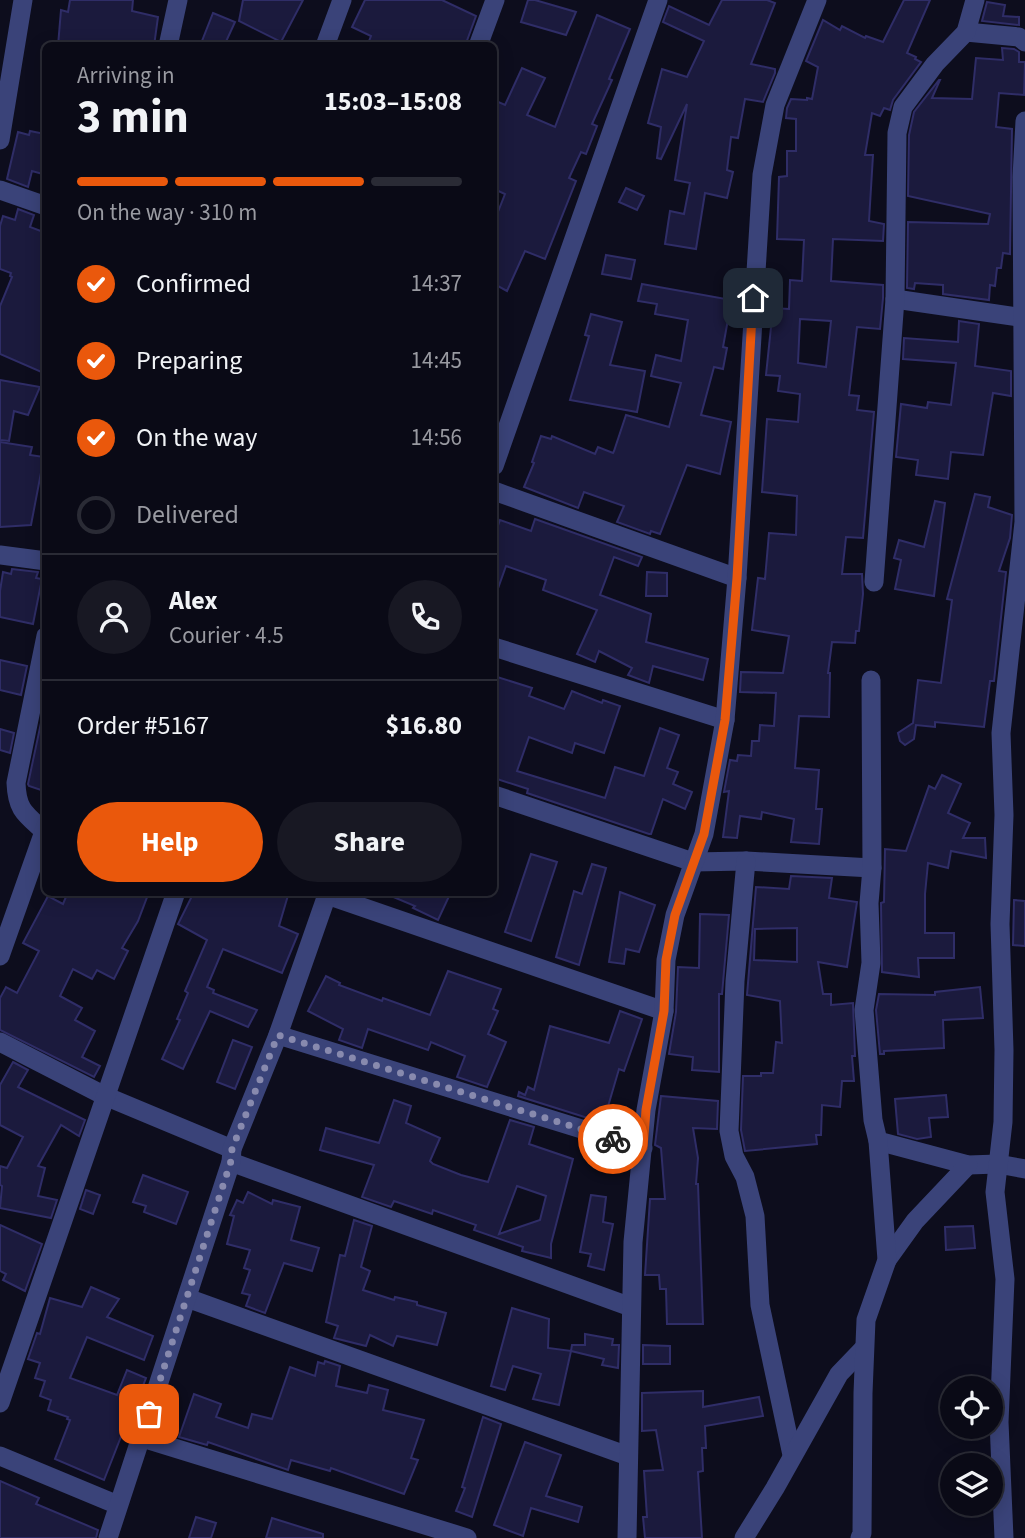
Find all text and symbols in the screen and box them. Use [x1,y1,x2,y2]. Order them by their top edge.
text: Arriving in [77,59,175,92]
text: 15:03–15:08 [324,83,462,120]
text: 3 min [77,85,189,150]
text: On the way · 310 m [77,196,257,229]
icon: check [77,265,115,303]
text: Confirmed [136,265,251,302]
text: 14:37 [411,267,462,300]
pin [723,268,783,328]
icon: home [734,279,772,317]
icon: check [77,342,115,380]
text: Preparing [136,342,242,379]
text: 14:45 [411,344,462,377]
icon: check [77,419,115,457]
text: On the way [136,419,257,456]
text: 14:56 [411,421,462,454]
text: Delivered [136,496,239,533]
button: person [77,580,151,654]
button: phone [388,580,462,654]
text: Alex [169,582,218,619]
text: Courier · 4.5 [169,619,284,652]
text: Order #5167 [77,707,209,744]
text: $16.80 [386,707,462,744]
button: Help [77,802,263,882]
button: Share [277,802,462,882]
courier [578,1104,648,1174]
icon: bike [594,1120,632,1158]
map controls [940,1376,1003,1516]
button: locate [940,1376,1003,1439]
pin [119,1384,179,1444]
icon: bag [130,1395,168,1433]
button: layers [940,1453,1003,1516]

